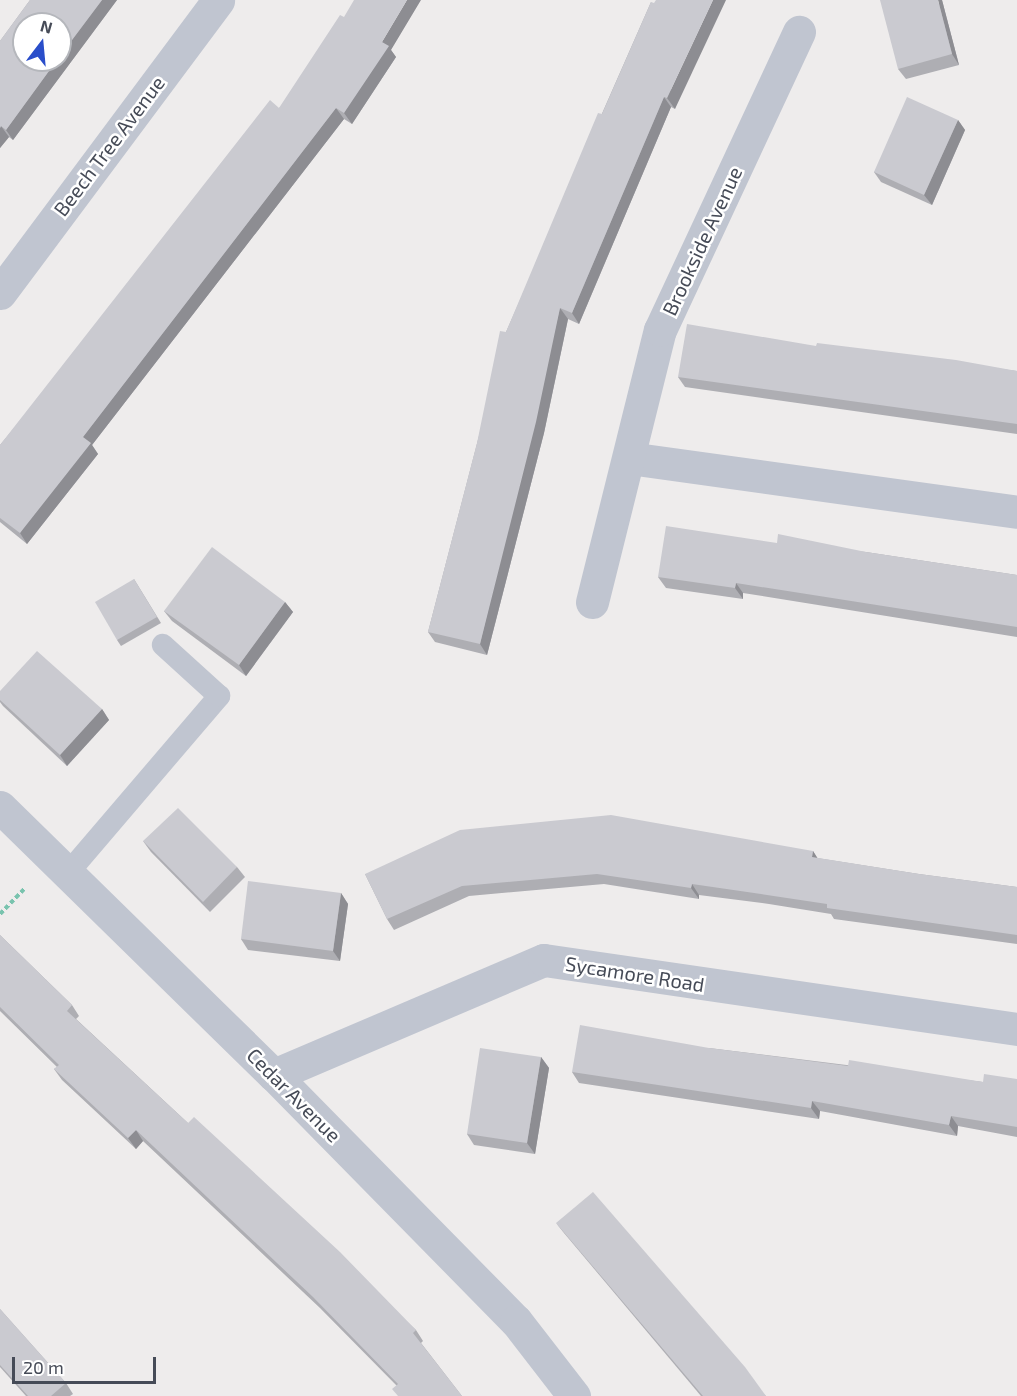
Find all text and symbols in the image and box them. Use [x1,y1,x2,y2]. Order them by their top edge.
north arrow [12,12,72,72]
text: N [38,15,55,37]
street label: Beech Tree Avenue [48,71,170,221]
street label: Brookside Avenue [657,163,747,319]
street label: Sycamore Road [564,951,706,997]
street label: Cedar Avenue [242,1043,346,1147]
scale bar [15,1345,159,1383]
text: 20 m [23,1356,64,1378]

